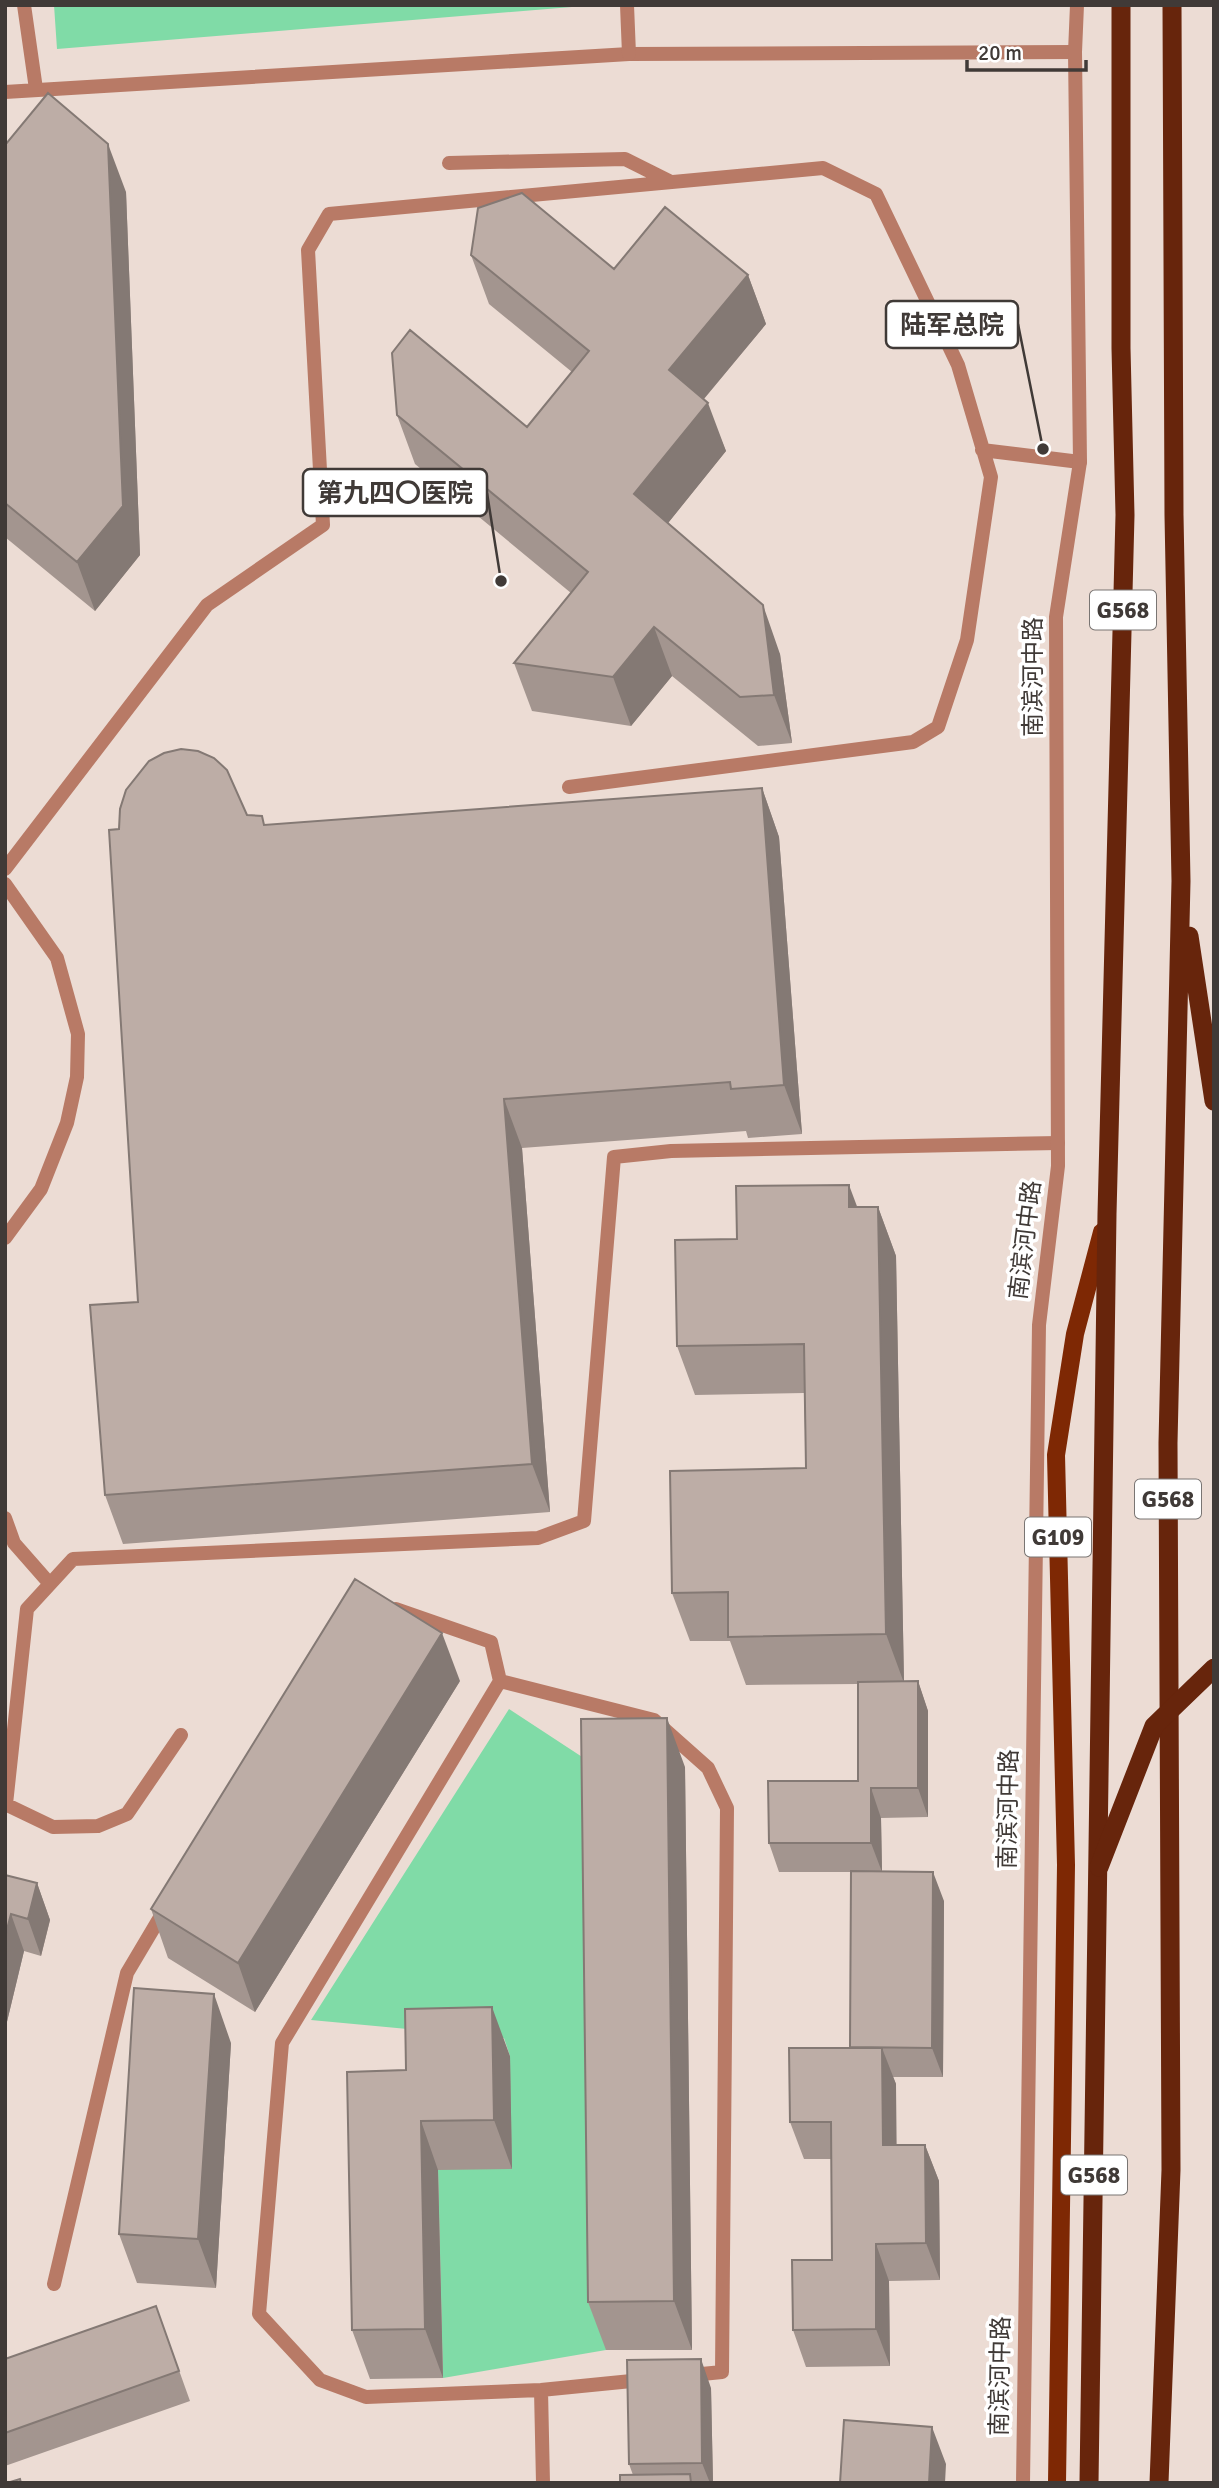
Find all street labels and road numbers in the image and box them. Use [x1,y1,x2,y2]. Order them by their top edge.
road number: G568 [1090,590,1156,630]
street label: 南滨河中路 [1018,617,1048,737]
street label: 南滨河中路 [1003,1179,1047,1301]
road number: G568 [1135,1480,1201,1518]
road number: G109 [1025,1518,1091,1556]
street label: 南滨河中路 [992,1749,1024,1869]
road number: G568 [1061,2156,1127,2194]
street label: 南滨河中路 [984,2316,1016,2436]

